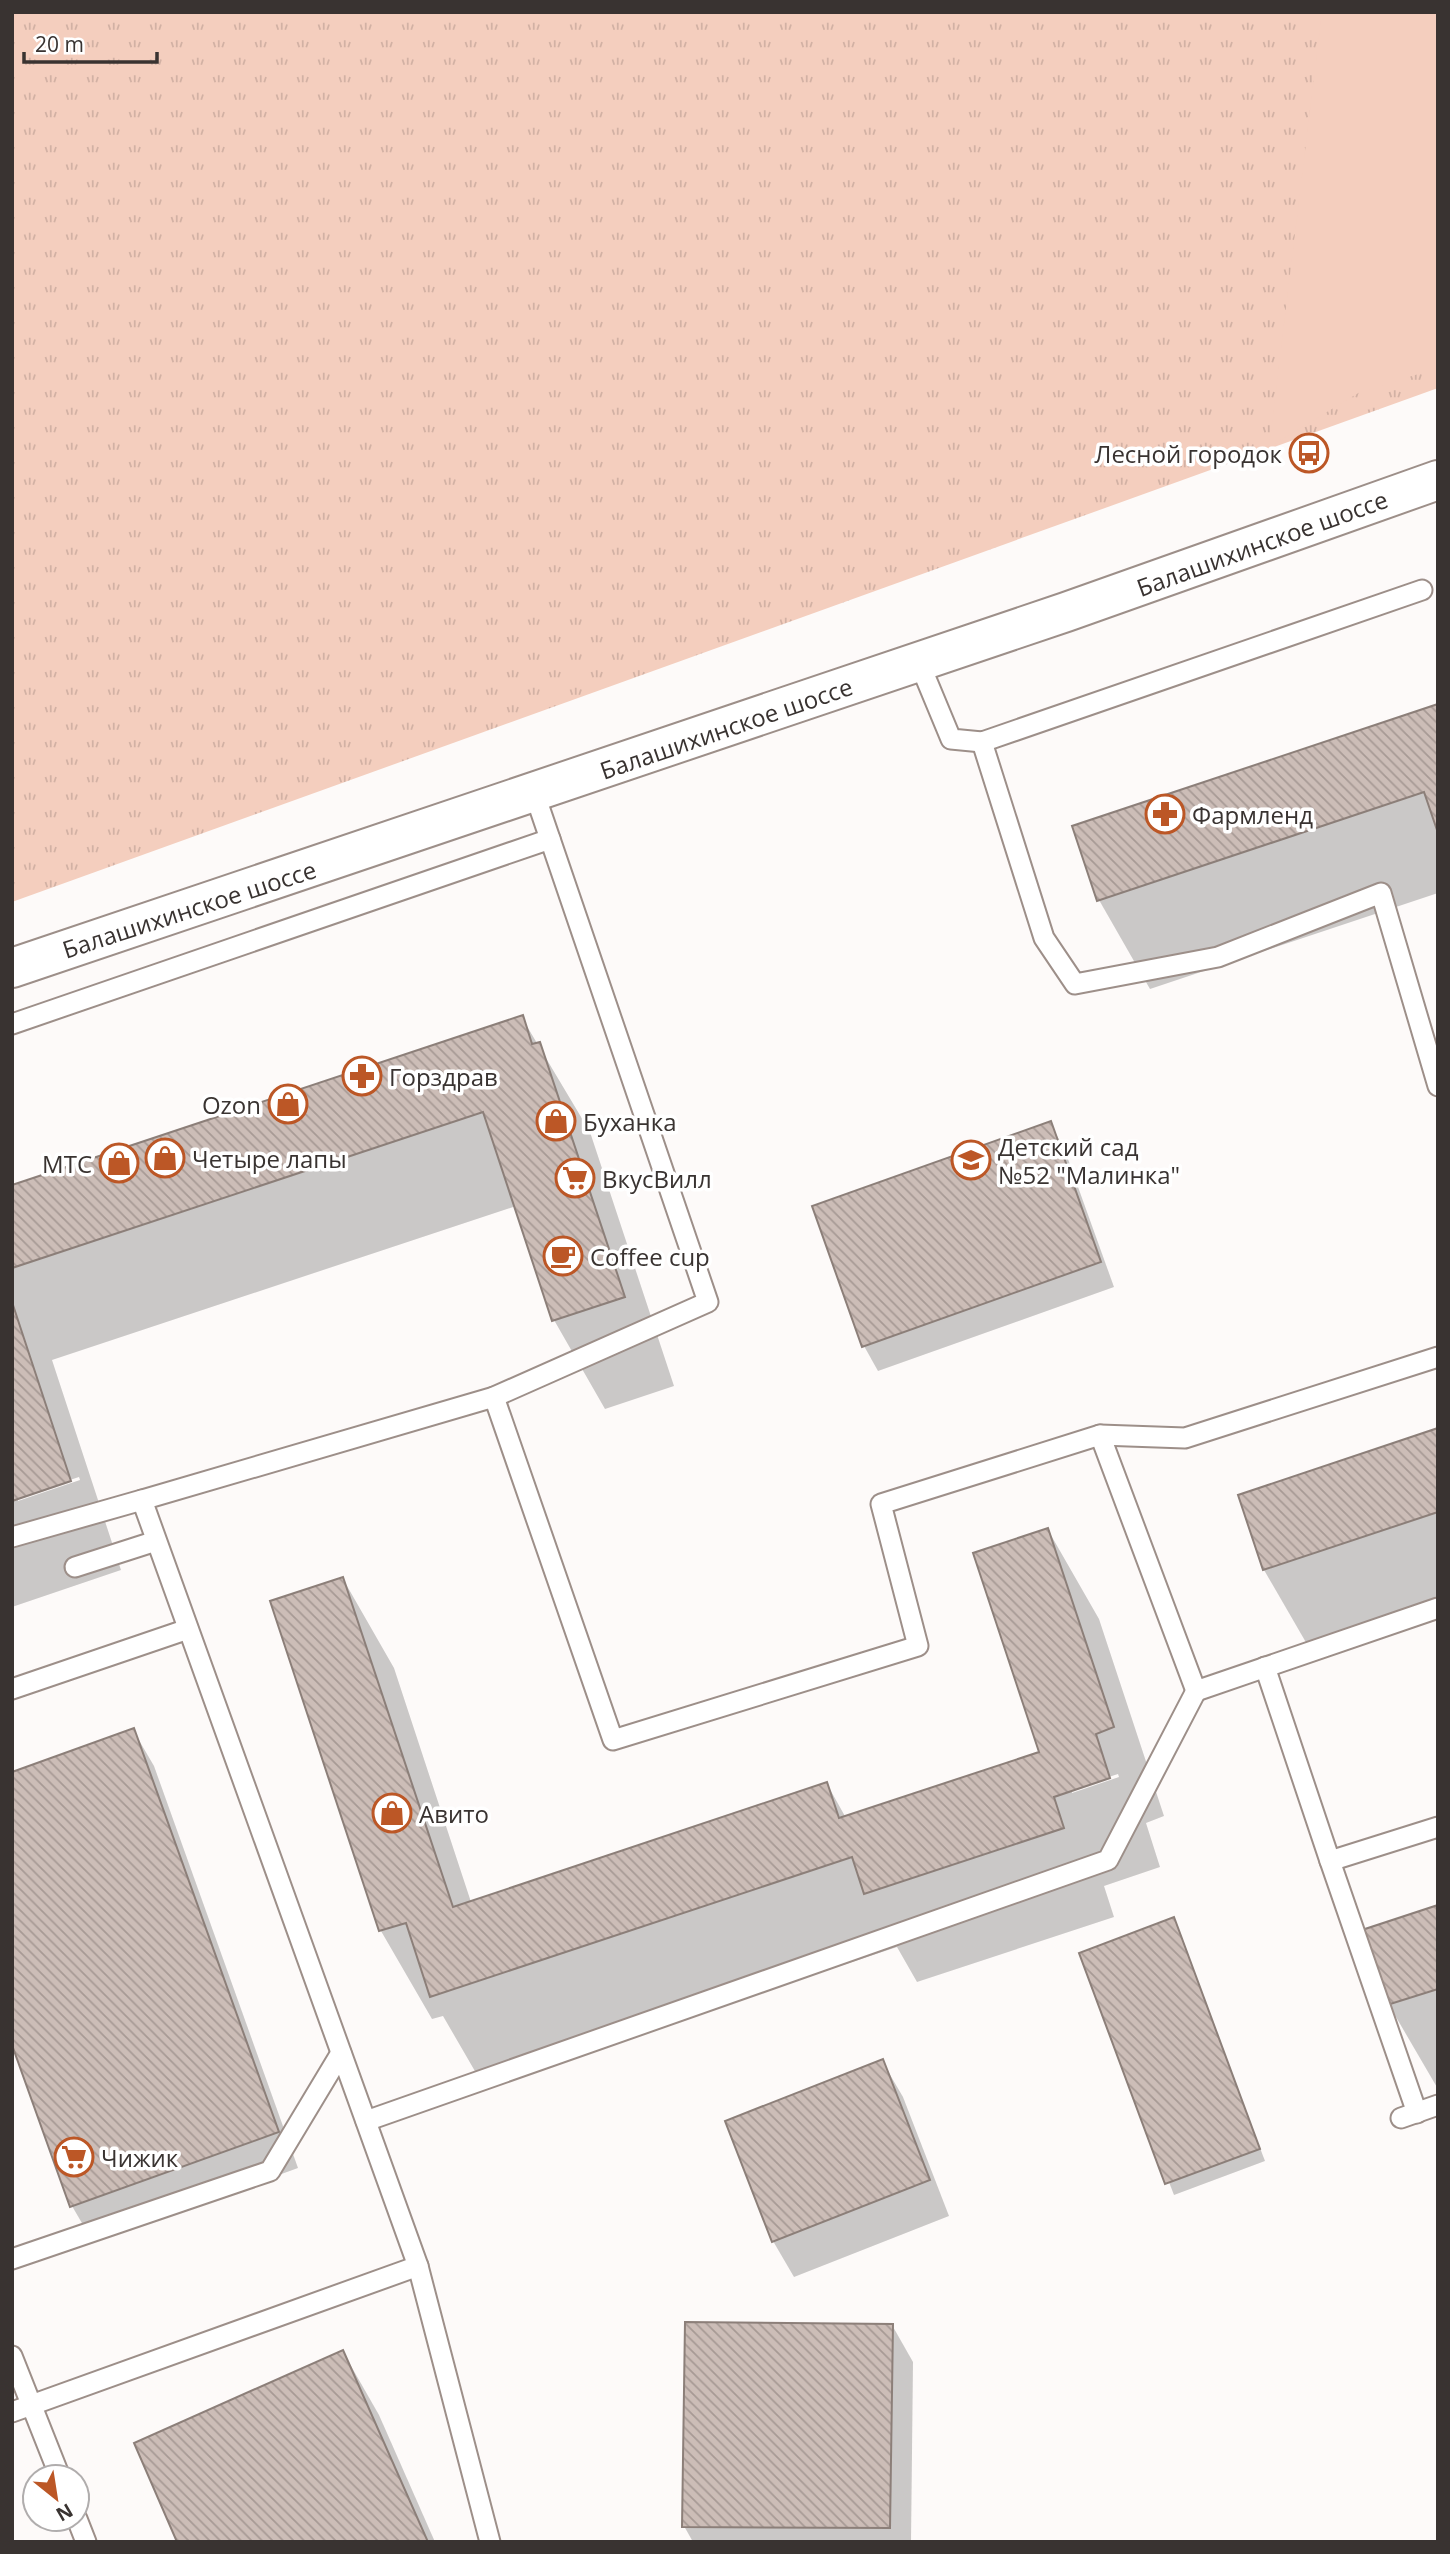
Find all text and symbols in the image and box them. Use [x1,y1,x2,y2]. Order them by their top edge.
scale bar [24,21,158,65]
text: 20 m [35,30,84,58]
bus stop icon: Лесной городок [1288,432,1330,474]
place label: Лесной городок [1095,437,1283,470]
street label: Балашихинское шоссе [1132,482,1392,604]
street label: Балашихинское шоссе [595,669,857,787]
pharmacy icon: Фармленд [1144,793,1186,835]
place label: Фармленд [1192,798,1313,831]
street label: Балашихинское шоссе [58,852,320,966]
pharmacy icon: Горздрав [341,1055,383,1097]
place label: Горздрав [389,1060,498,1093]
shop icon: Ozon [267,1083,309,1125]
place label: Ozon [202,1088,261,1121]
shop icon: Буханка [535,1100,577,1142]
place label: Буханка [583,1105,677,1138]
place label: Детский сад №52 "Малинка" [998,1130,1180,1191]
shop icon: Четыре лапы [144,1137,186,1179]
school or university icon: Детский сад №52 "Малинка" [950,1139,992,1181]
shop icon: МТС [98,1142,140,1184]
place label: Четыре лапы [192,1142,347,1175]
place label: МТС [42,1147,92,1180]
supermarket icon: ВкусВилл [554,1157,596,1199]
place label: ВкусВилл [602,1162,712,1195]
cafe icon: Coffee cup [542,1235,584,1277]
place label: Coffee cup [590,1240,710,1273]
shop icon: Авито [371,1792,413,1834]
place label: Авито [419,1797,489,1830]
supermarket icon: Чижик [53,2136,95,2178]
place label: Чижик [101,2141,179,2174]
north arrow [21,2463,91,2533]
text: N [51,2498,78,2528]

